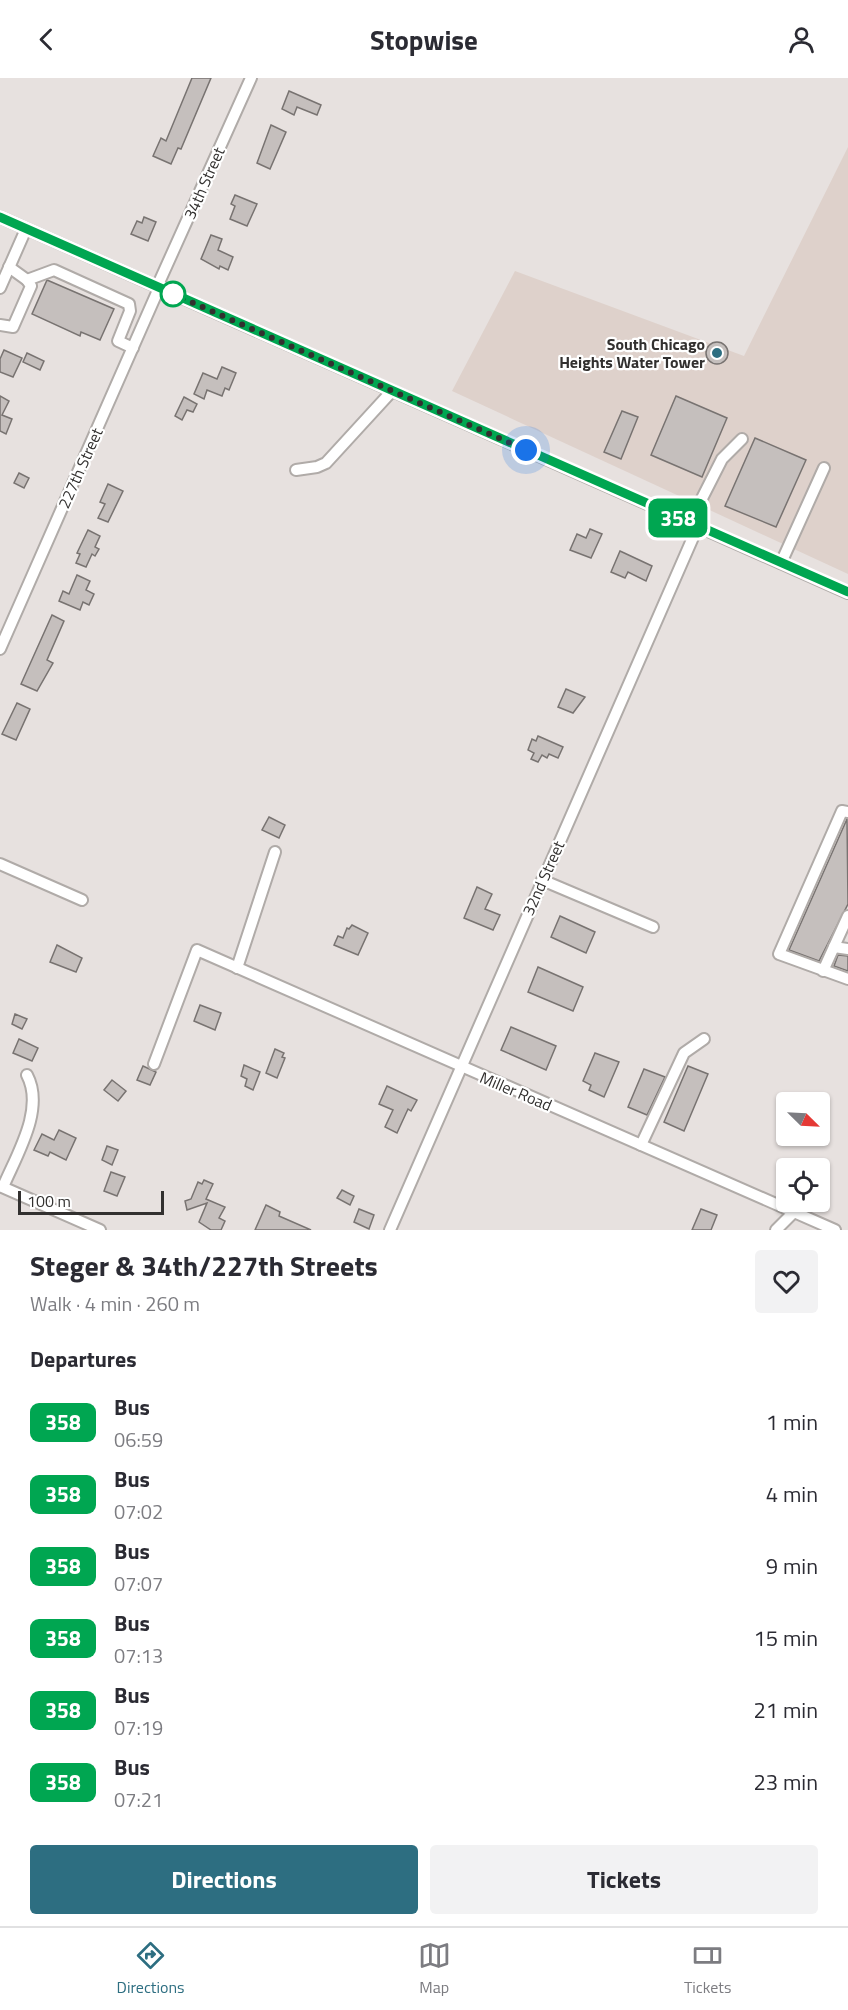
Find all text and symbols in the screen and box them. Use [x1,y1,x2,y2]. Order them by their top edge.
text: Stopwise [370,19,478,60]
icon: back [30,23,63,56]
icon: person [785,23,818,56]
street label: 34th Street [177,143,231,223]
unlabelled marker [160,281,186,307]
place label: South Chicago Heights Water Tower [559,332,705,374]
marker: South Chicago Heights Water Tower [710,346,724,360]
street label: 227th Street [52,424,109,512]
your location [511,435,541,465]
line badge: 358 [644,498,712,538]
text: 358 [660,502,696,534]
street label: 32nd Street [516,836,570,919]
street label: Miller Road [476,1065,556,1117]
north arrow [776,1092,830,1146]
map controls [776,1092,830,1212]
button: locate [776,1158,830,1212]
scale bar [18,1188,164,1216]
text: 100 m [27,1189,71,1213]
text: Steger & 34th/227th Streets [30,1244,378,1287]
button: heart [755,1250,818,1313]
text: Walk · 4 min · 260 m [30,1288,200,1319]
text: Departures [30,1342,137,1376]
text: Bus [114,1390,150,1424]
text: 1 min [766,1405,818,1439]
text: 358 [45,1406,81,1438]
text: 06:59 [114,1424,163,1455]
text: Bus [114,1462,150,1496]
text: 4 min [766,1477,818,1511]
text: 358 [45,1478,81,1510]
text: 07:02 [114,1496,163,1527]
text: Bus [114,1534,150,1568]
text: 9 min [766,1549,818,1583]
text: 358 [45,1550,81,1582]
text: 07:07 [114,1568,163,1599]
text: Bus [114,1606,150,1640]
text: 15 min [753,1621,818,1655]
text: 358 [45,1622,81,1654]
text: 07:13 [114,1640,163,1671]
text: Bus [114,1678,150,1712]
text: 21 min [753,1693,818,1727]
text: 358 [45,1694,81,1726]
text: 07:19 [114,1712,163,1743]
text: Bus [114,1750,150,1784]
text: 23 min [753,1765,818,1799]
text: 358 [45,1766,81,1798]
text: 07:21 [114,1784,163,1815]
button: Directions [30,1845,418,1914]
button: Tickets [430,1845,818,1914]
tab: Directions [117,1939,184,1999]
tab: Map [418,1939,451,1999]
tab: Tickets [684,1939,731,1999]

